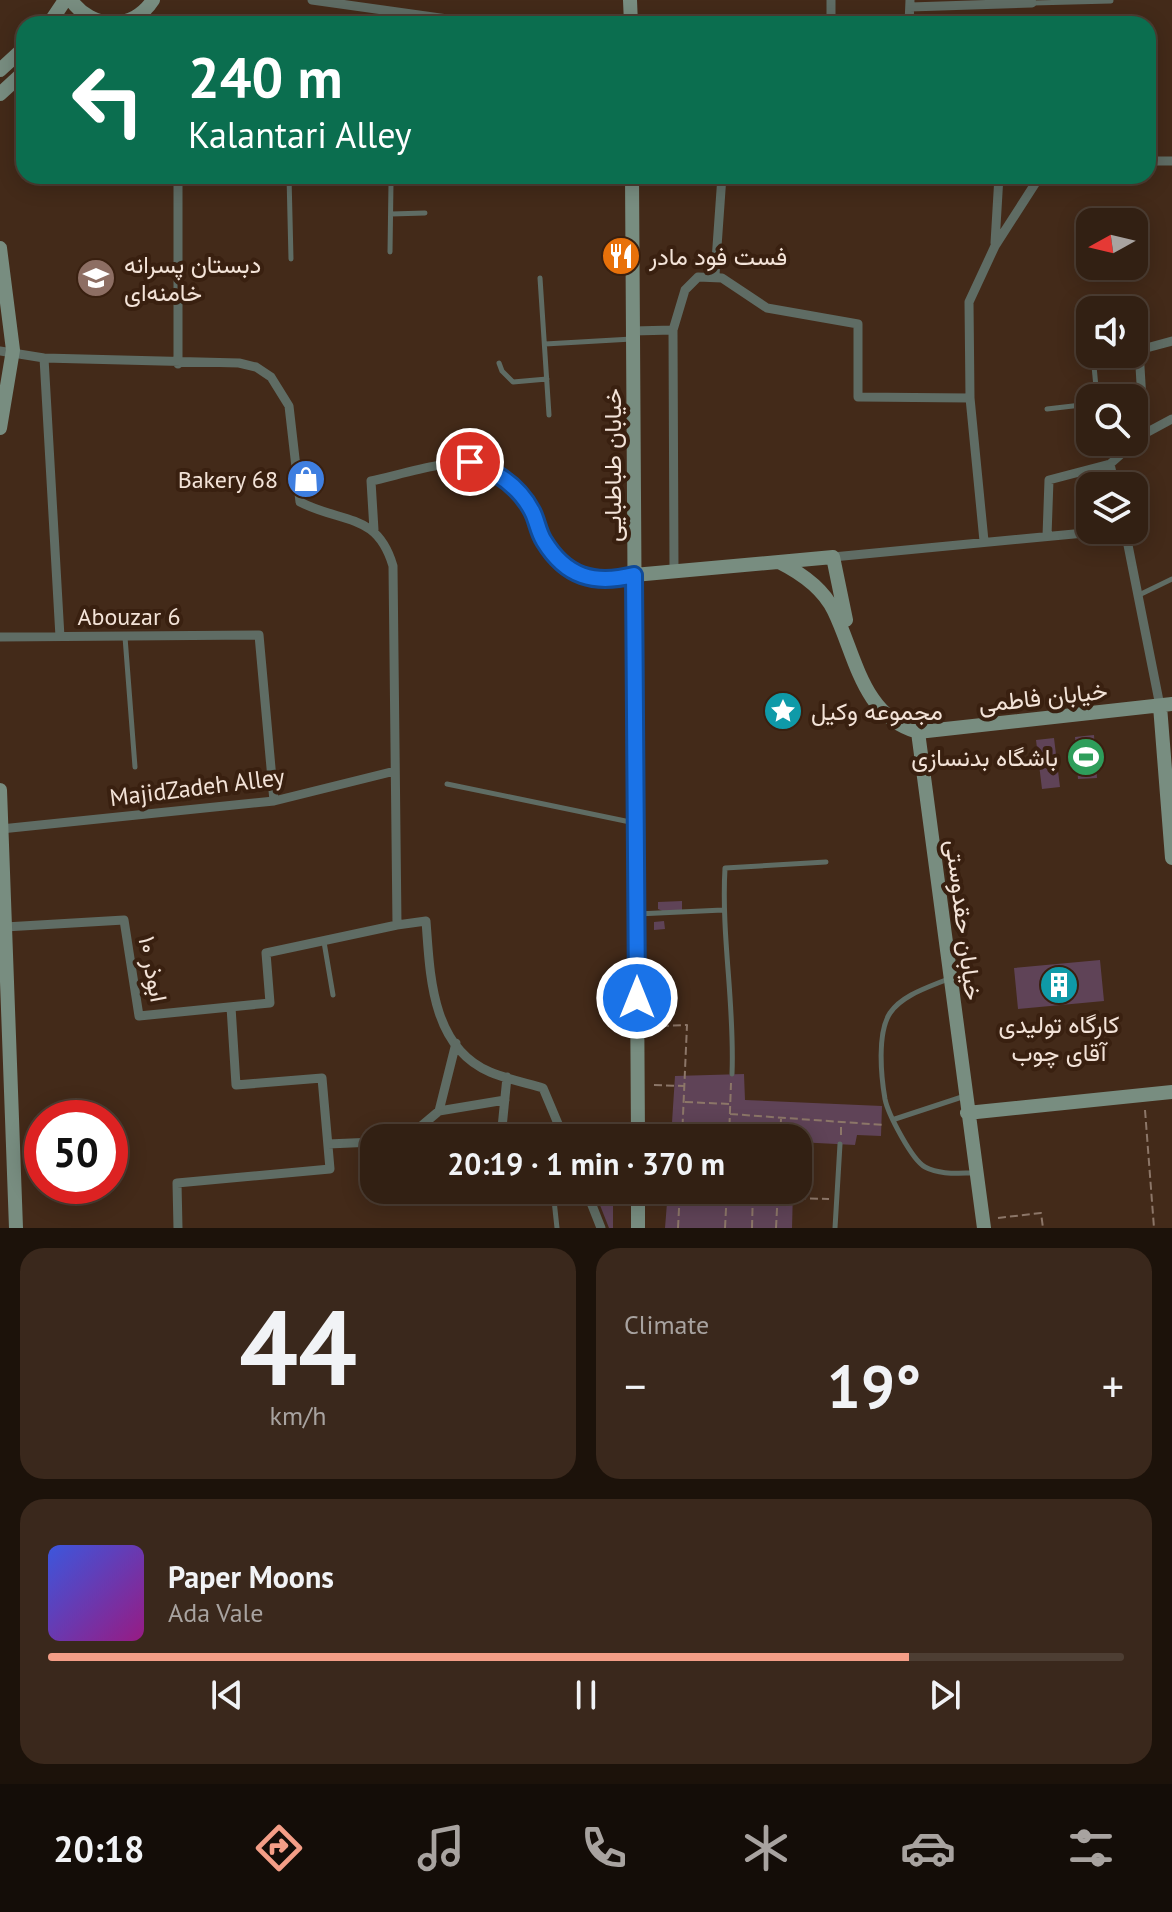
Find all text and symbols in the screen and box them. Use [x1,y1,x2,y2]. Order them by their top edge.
text: 240 m [188,41,343,113]
icon: left [56,48,160,152]
text: Kalantari Alley [188,111,412,158]
north arrow [1076,208,1148,280]
map controls [1076,208,1148,544]
restaurant icon: فست فود مادر [600,235,642,277]
place label: فست فود مادر [648,241,787,272]
place label: دبستان پسرانه خامنه‌ای [124,249,261,308]
school or university icon: دبستان پسرانه خامنه‌ای [75,257,117,299]
button: sound [1076,296,1148,368]
button: search [1076,384,1148,456]
street label: خیابان طباطبایی [597,388,628,542]
pin [436,428,504,496]
icon: arrive [448,440,492,484]
shop icon: Bakery 68 [285,458,327,500]
place label: Bakery 68 [178,464,278,495]
button: layers [1076,472,1148,544]
street label: Abouzar 6 [77,601,181,632]
street label: خیابان فاطمی [977,675,1109,719]
place icon: مجموعه وکیل [762,690,804,732]
place label: مجموعه وکیل [811,696,943,727]
sports icon: باشگاه بدنسازی [1065,736,1107,778]
place label: باشگاه بدنسازی [911,742,1058,773]
street label: MajidZadeh Alley [108,761,286,813]
street label: خیابان حقدوستی [939,838,989,1002]
street label: ابوذر ۱۰ [131,933,175,1005]
position arrow [595,956,679,1040]
building icon: کارگاه تولیدی آقای چوب [1038,964,1080,1006]
place label: کارگاه تولیدی آقای چوب [999,1009,1119,1069]
speed limit sign: 50 [24,1100,128,1204]
text: 20:19 · 1 min · 370 m [447,1144,725,1183]
text: 44 [239,1279,357,1414]
text: Climate [624,1308,709,1341]
text: 19° [827,1347,921,1425]
text: − [624,1357,646,1414]
text: + [1102,1357,1124,1414]
text: km/h [270,1399,327,1432]
text: Paper Moons [168,1557,334,1596]
text: Ada Vale [168,1596,263,1629]
icon: previous [205,1673,249,1717]
icon: pause [564,1673,608,1717]
icon: next [923,1673,967,1717]
icon: directions [251,1820,307,1876]
icon: music [413,1820,469,1876]
icon: phone [576,1820,632,1876]
icon: climate [738,1820,794,1876]
icon: car [900,1820,956,1876]
icon: filters [1063,1820,1119,1876]
text: 20:18 [53,1825,145,1872]

